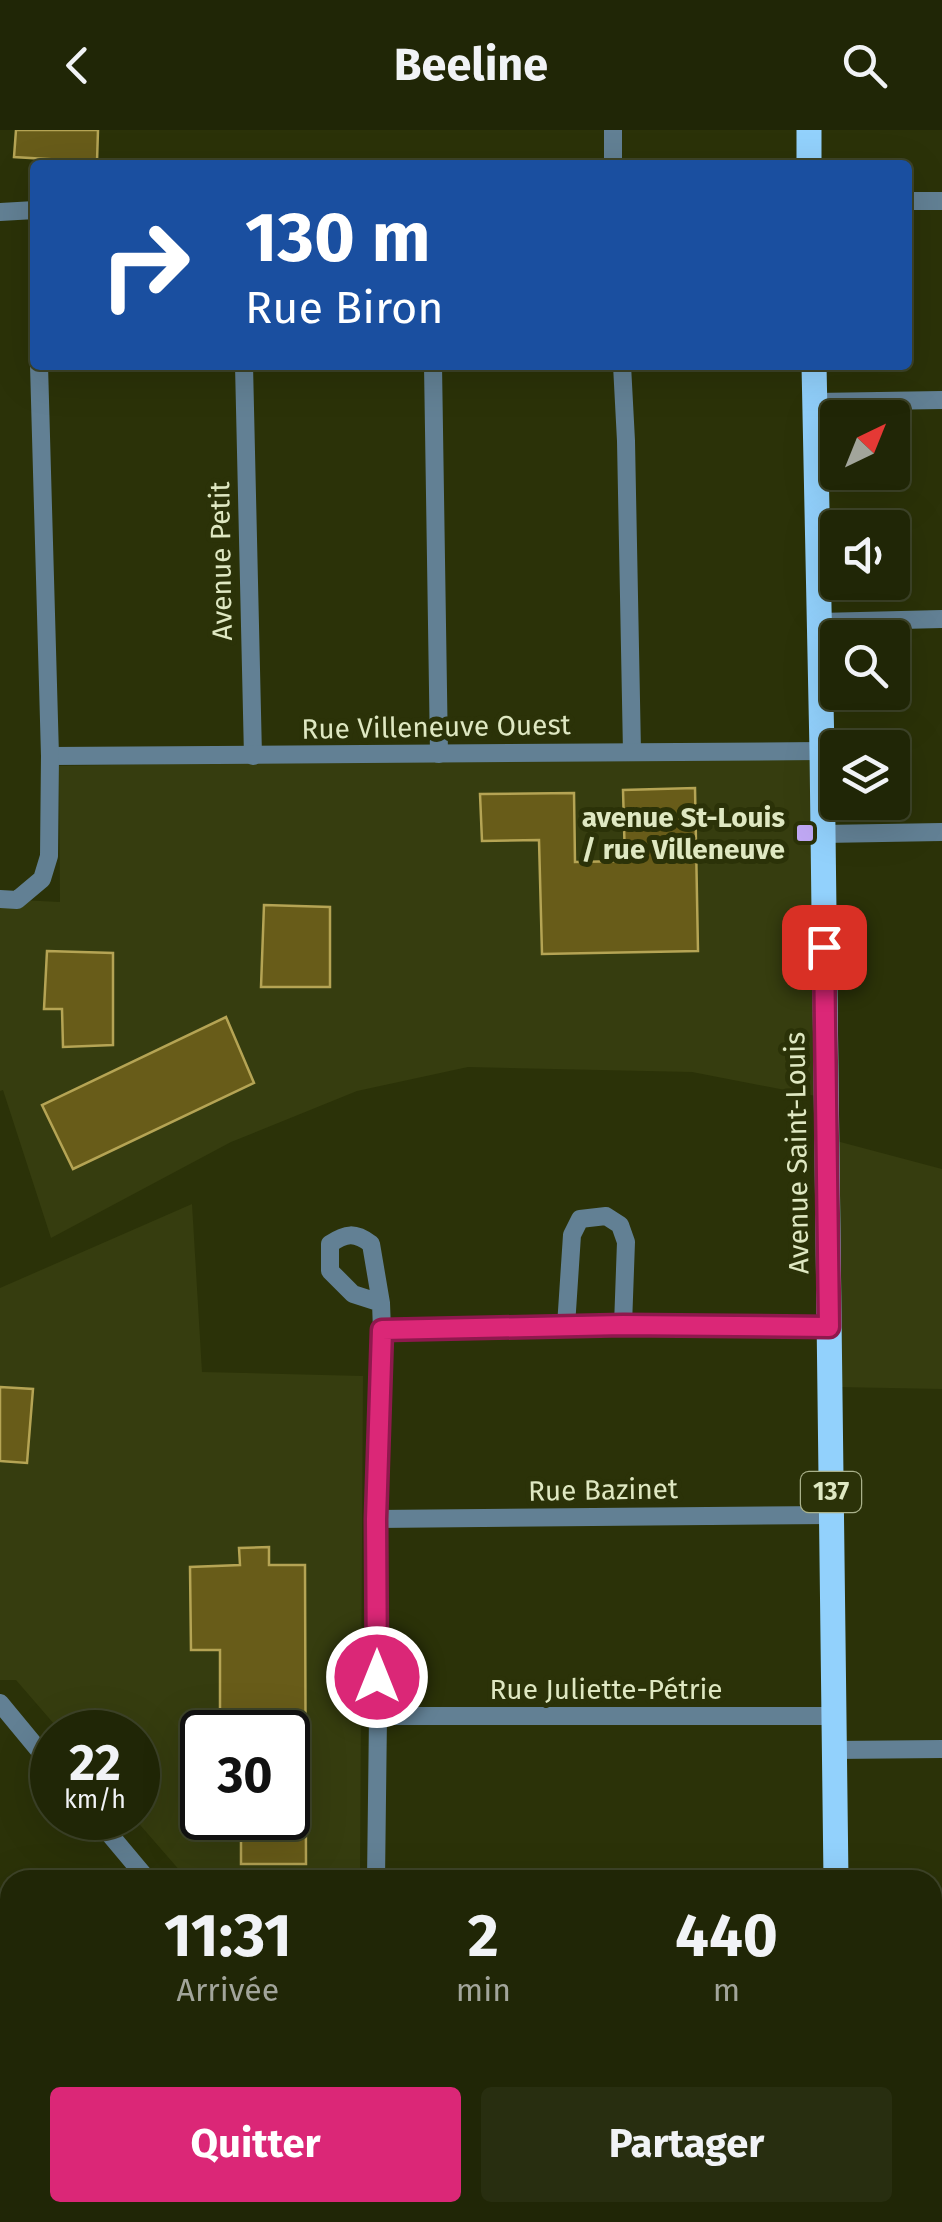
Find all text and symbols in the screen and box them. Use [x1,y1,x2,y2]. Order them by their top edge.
icon: back [50,38,105,93]
text: Beeline [394,38,548,92]
icon: search [837,38,892,93]
text: 130 m [245,196,431,280]
icon: right [80,200,210,330]
text: Rue Biron [245,281,444,335]
north arrow [820,400,910,490]
map controls [820,400,910,820]
street label: Avenue Petit [203,480,239,641]
button: sound [820,510,910,600]
button: search [820,620,910,710]
street label: Rue Villeneuve Ouest [301,708,572,746]
button: layers [820,730,910,820]
place label: avenue St-Louis / rue Villeneuve [581,801,785,866]
marker: avenue St-Louis / rue Villeneuve [794,822,816,844]
pin [782,905,867,990]
icon: arrive [797,920,852,975]
street label: Avenue Saint-Louis [778,1032,816,1274]
street label: Rue Bazinet [528,1472,679,1508]
road number: 137 [801,1472,861,1512]
position arrow [325,1625,429,1729]
street label: Rue Juliette-Pétrie [489,1673,723,1706]
speed limit sign: 30 [180,1710,310,1840]
text: 22 [69,1733,121,1793]
text: km/h [64,1785,126,1815]
text: 11:31 [164,1900,292,1972]
text: 2 [468,1900,499,1972]
text: 440 [675,1900,778,1972]
text: Arrivée [177,1971,279,2009]
text: min [456,1971,511,2009]
text: m [713,1971,740,2009]
button: Quitter [50,2087,461,2202]
button: Partager [481,2087,892,2202]

